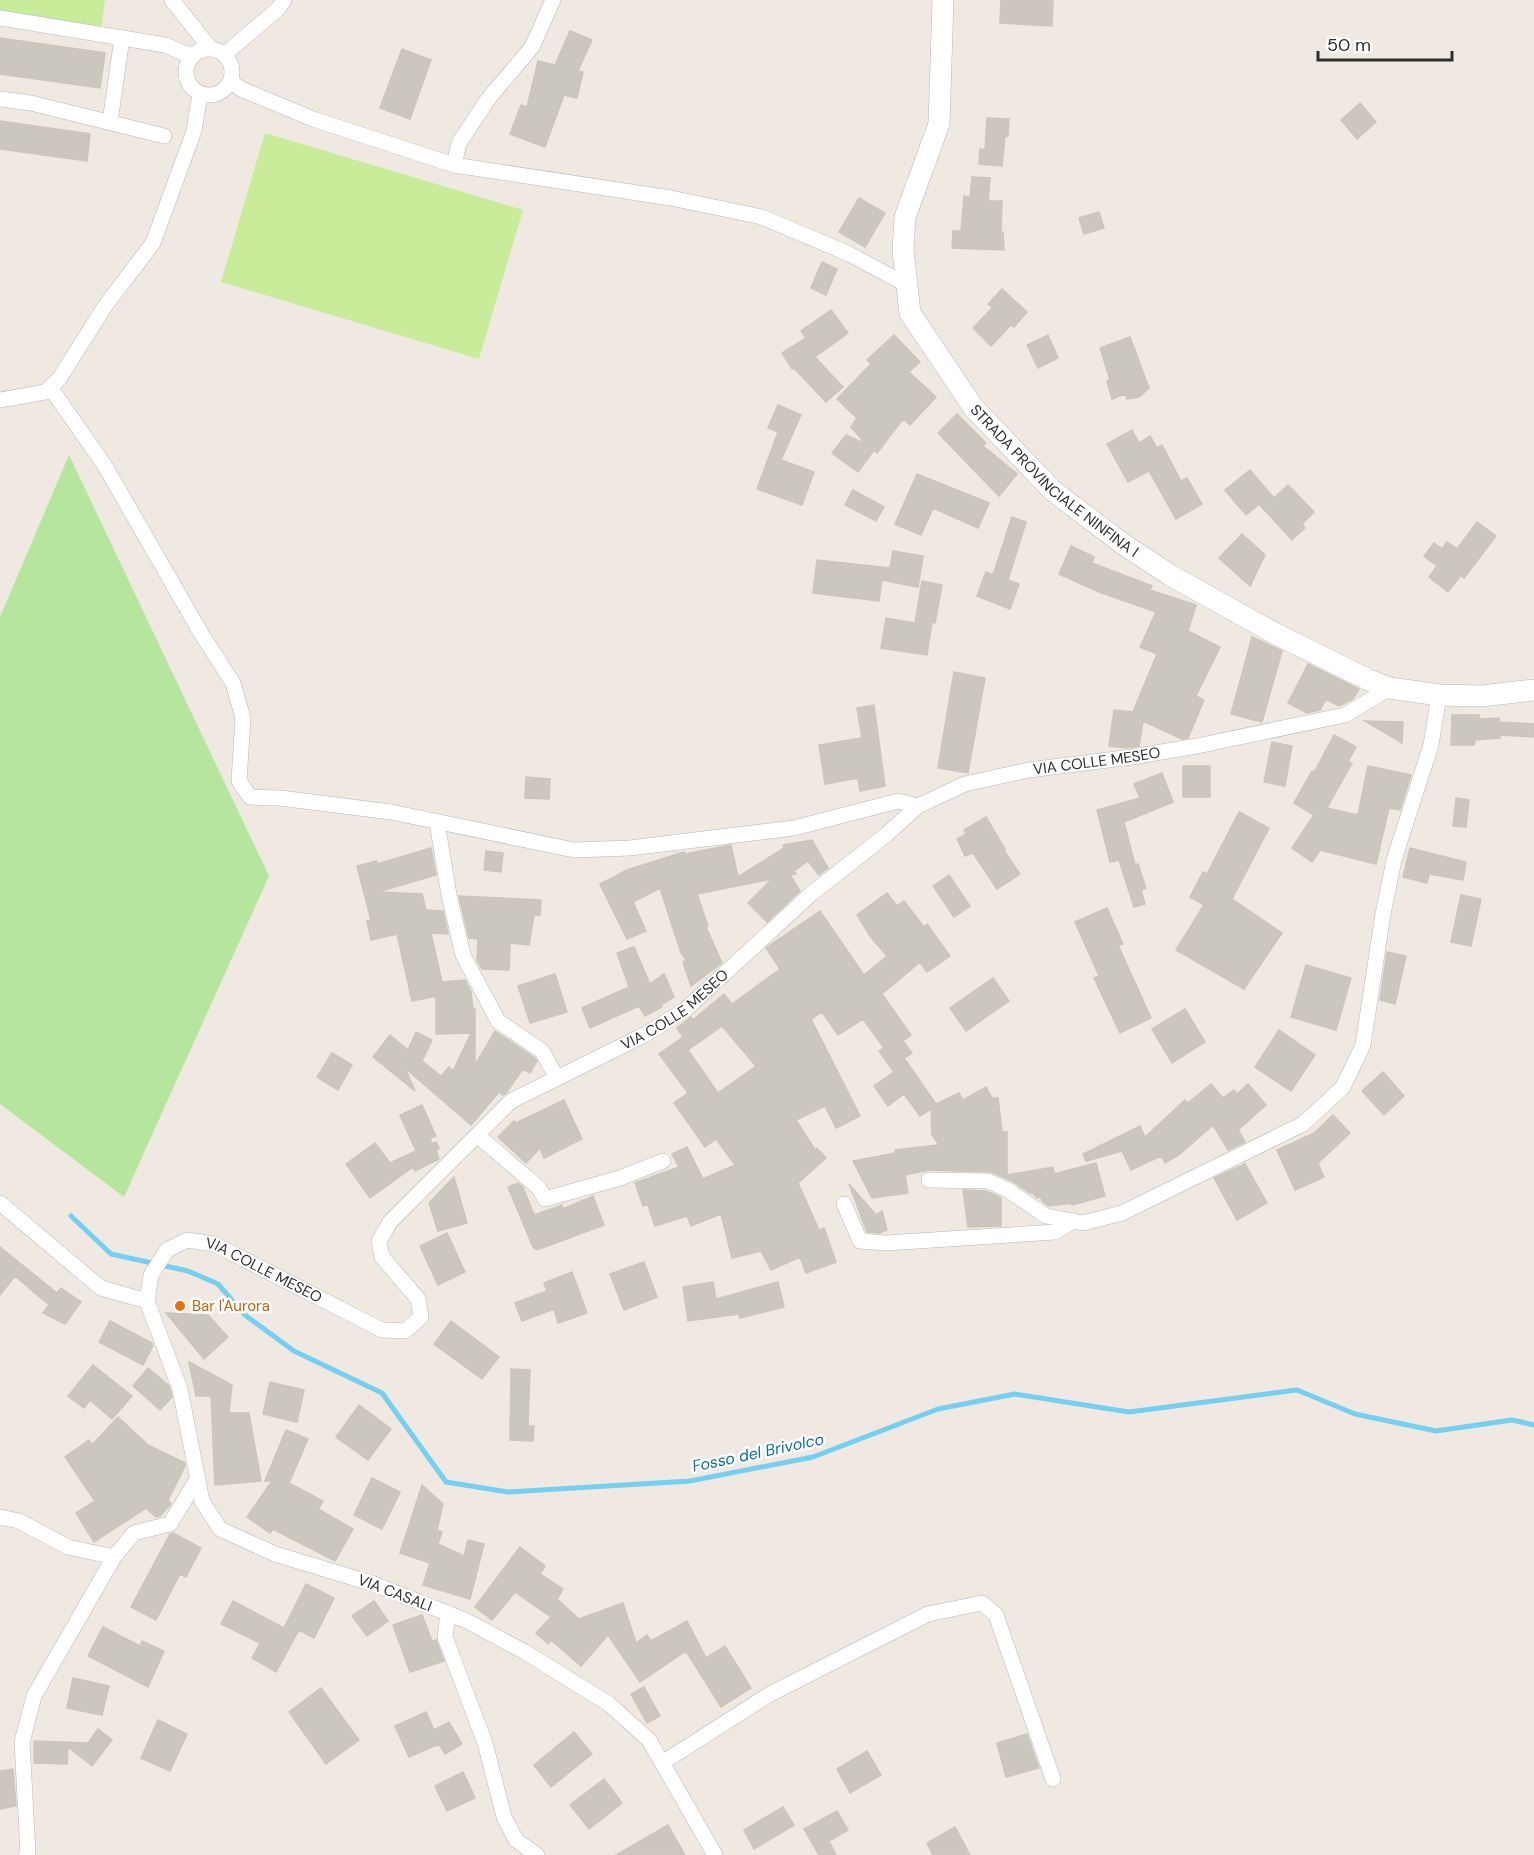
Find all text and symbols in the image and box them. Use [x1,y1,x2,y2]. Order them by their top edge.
scale bar [1318,24,1452,62]
text: 50 m [1327,33,1371,57]
street label: STRADA PROVINCIALE NINFINA I [966,400,1142,562]
street label: VIA COLLE MESEO [1032,742,1162,779]
street label: VIA COLLE MESEO [618,965,733,1055]
street label: VIA COLLE MESEO [205,1233,325,1308]
place label: Bar l'Aurora [192,1296,270,1316]
marker: Bar l'Aurora [173,1299,187,1313]
water label: Fosso del Brivolco [690,1428,826,1477]
street label: VIA CASALI [355,1570,435,1616]

